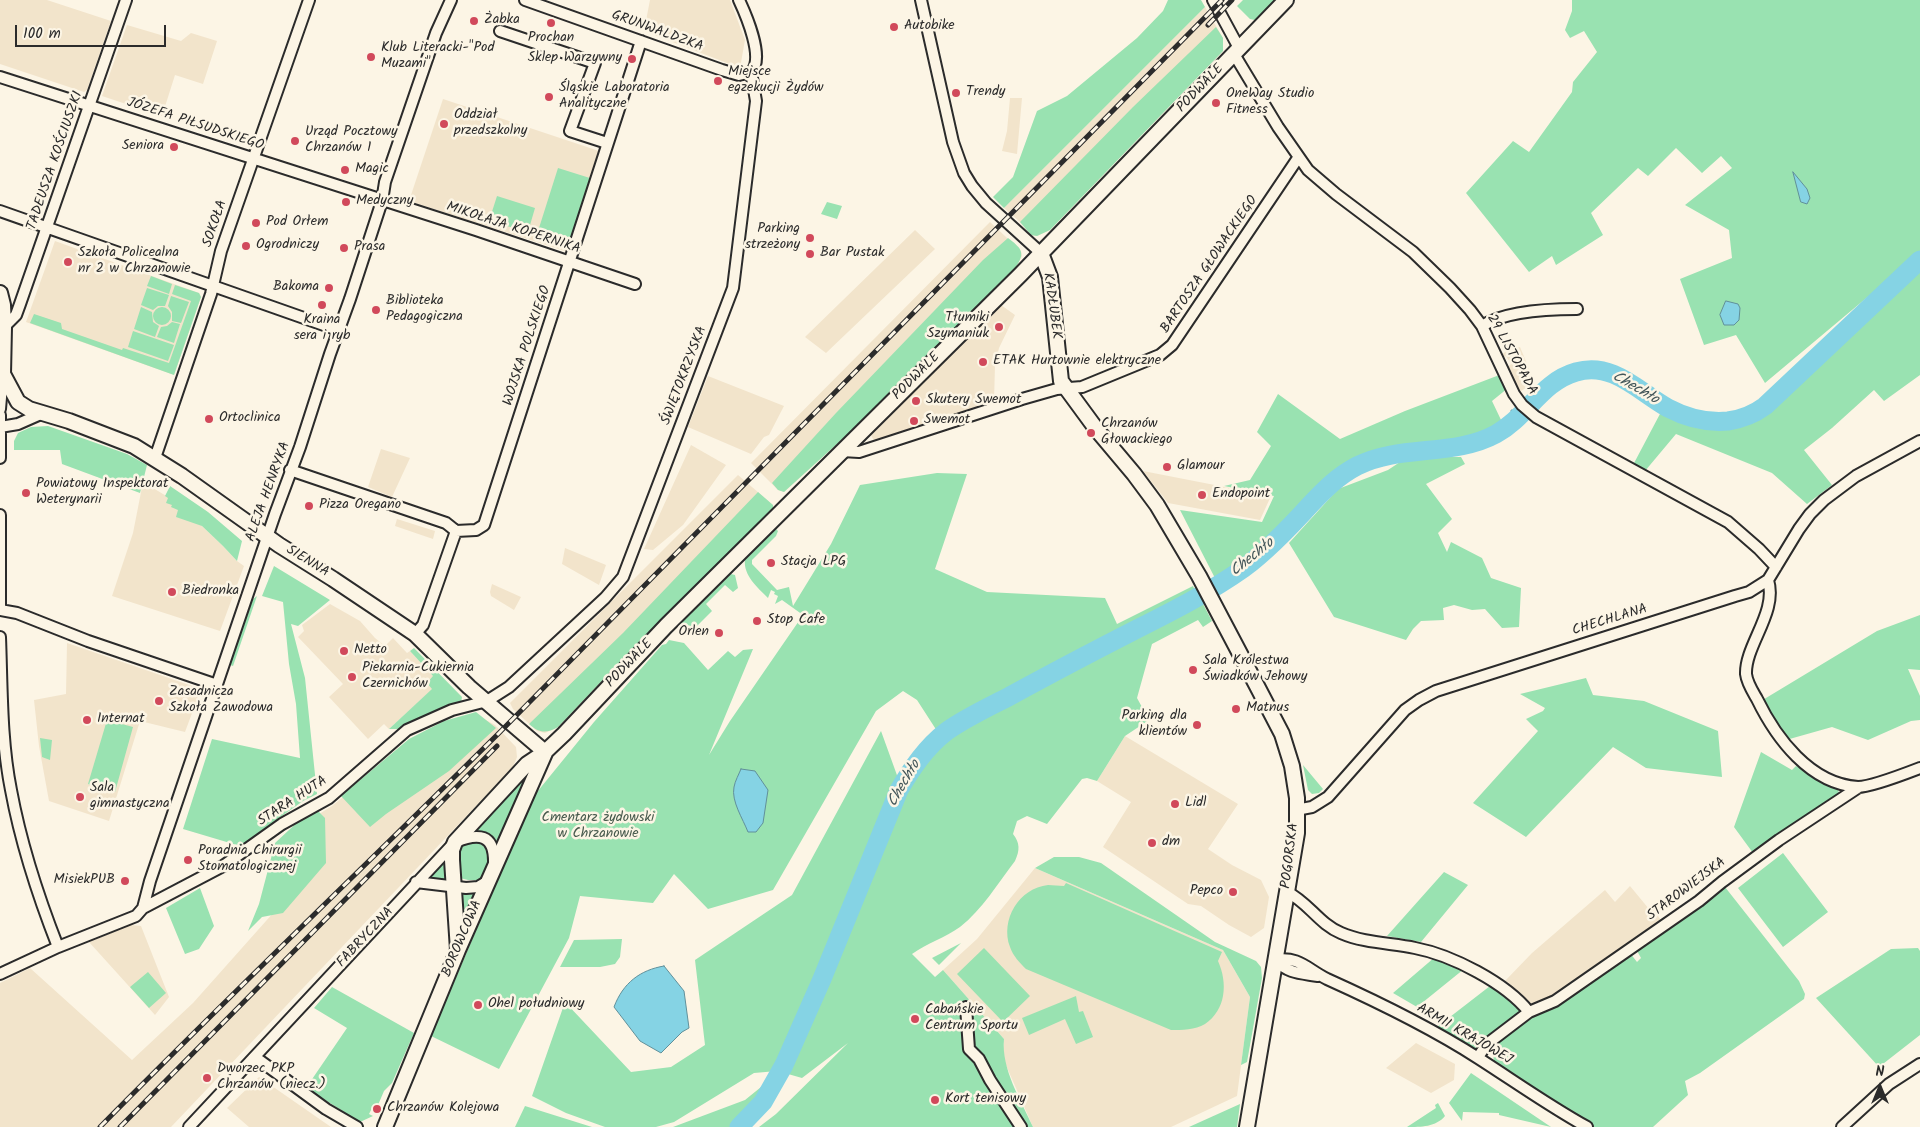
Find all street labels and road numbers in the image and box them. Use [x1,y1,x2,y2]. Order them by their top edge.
street label: GRUNWALDZKA [609,8,705,56]
street label: PODWALE [1174,61,1228,117]
street label: TADEUSZA KOŚCIUSZKI [24,89,88,233]
street label: JÓZEFA PIŁSUDSKIEGO [124,95,266,155]
street label: BARTOSZA GŁOWACKIEGO [1158,193,1262,337]
street label: SOKOŁA [200,198,232,250]
street label: MIKOŁAJA KOPERNIKA [444,199,582,259]
street label: KADŁUBEK [1038,272,1064,340]
street label: WOJSKA POLSKIEGO [501,284,555,408]
street label: 29 LISTOPADA [1482,312,1540,398]
street label: ŚWIĘTOKRZYSKA [658,324,712,428]
street label: PODWALE [890,350,944,404]
street label: ALEJA HENRYKA [243,440,295,544]
street label: SIENNA [282,542,332,582]
street label: CHECHLANA [1570,602,1650,640]
street label: PODWALE [603,636,657,692]
street label: STARA HUTA [255,773,331,831]
street label: POGORSKA [1279,822,1303,890]
street label: STAROWIEJSKA [1644,855,1730,925]
street label: BOROWCOWA [439,898,487,980]
street label: FABRYCZNA [334,904,398,972]
street label: ARMII KRAJOWEJ [1413,1001,1515,1069]

